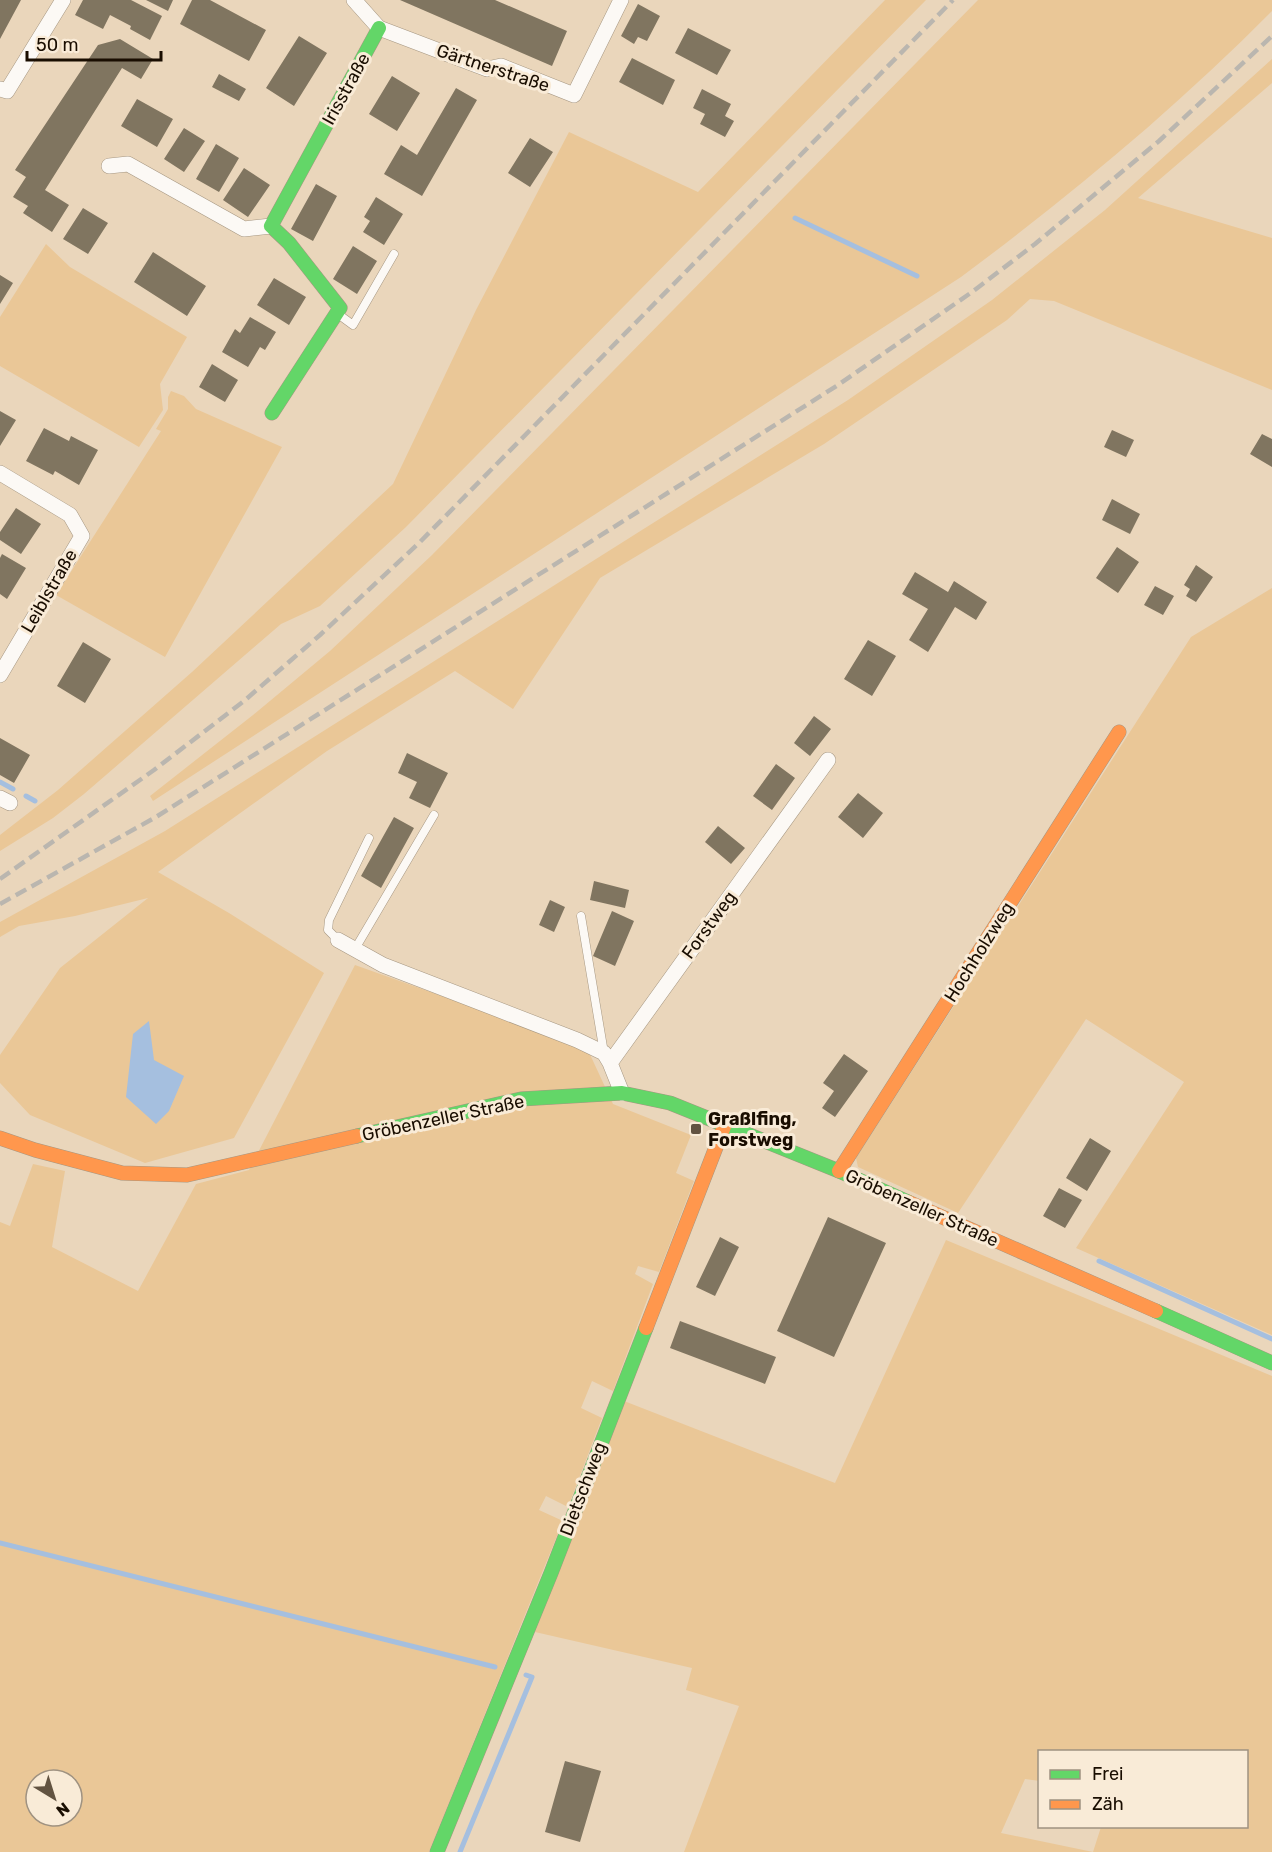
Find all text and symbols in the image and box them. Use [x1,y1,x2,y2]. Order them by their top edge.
scale bar [27,24,160,62]
text: 50 m [36,34,79,56]
street label: Gärtnerstraße [434,39,552,97]
street label: Irisstraße [317,49,375,129]
street label: Leiblstraße [16,545,82,637]
street label: Forstweg [677,887,741,963]
street label: Hochholzweg [939,898,1019,1006]
street label: Gröbenzeller Straße [360,1090,526,1146]
place label: Graßlfing, Forstweg [708,1108,796,1151]
marker: Graßlfing, Forstweg [689,1122,703,1136]
street label: Gröbenzeller Straße [842,1164,1002,1252]
street label: Dietschweg [555,1439,611,1539]
legend [1038,1750,1248,1828]
text: Frei [1092,1763,1123,1785]
north arrow [24,1768,84,1828]
text: Zäh [1092,1793,1124,1815]
text: N [53,1798,73,1820]

